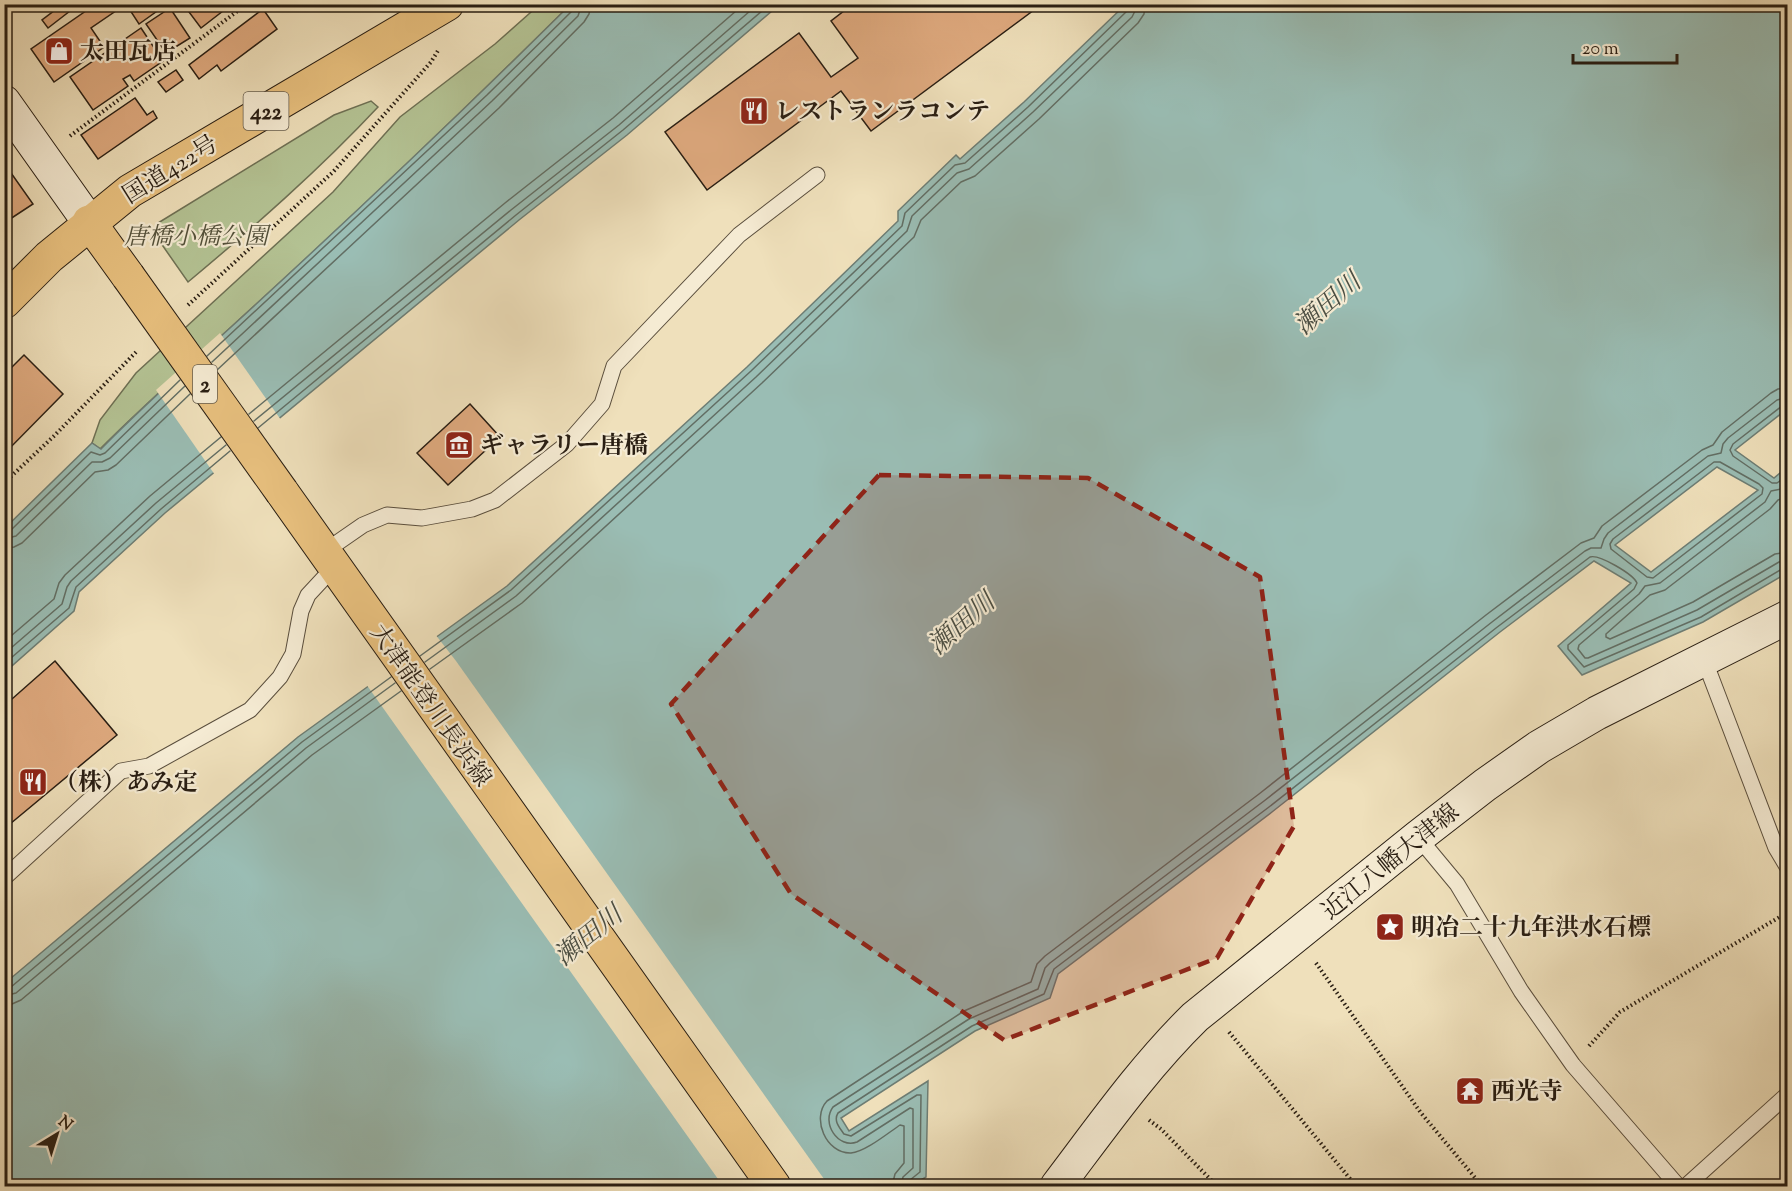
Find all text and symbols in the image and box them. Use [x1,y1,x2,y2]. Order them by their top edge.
scale bar [1573,27,1676,65]
shop icon: 太田瓦店 [43,35,75,67]
place label: 太田瓦店 [80,36,176,70]
text: 20 m [1582,37,1619,63]
road number: 422 [244,92,288,130]
restaurant icon: レストランラコンテ [738,95,770,127]
place label: レストランラコンテ [775,96,990,130]
street label: 国道422号 [117,128,225,213]
park label: 唐橋小橋公園 [124,221,272,255]
water label: 瀬田川 [1287,263,1372,344]
road number: 2 [193,365,217,403]
museum icon: ギャラリー唐橋 [443,429,475,461]
place label: ギャラリー唐橋 [480,430,648,464]
water label: 瀬田川 [921,583,1006,664]
street label: 大津能登川長浜線 [360,618,498,795]
restaurant icon: （株）あみ定 [17,766,49,798]
place label: （株）あみ定 [54,767,198,801]
street label: 近江八幡大津線 [1315,796,1467,929]
water label: 瀬田川 [548,896,634,976]
place icon: 明冶二十九年洪水石標 [1374,911,1406,943]
place label: 明冶二十九年洪水石標 [1411,912,1651,946]
temple icon: 西光寺 [1454,1075,1486,1107]
place label: 西光寺 [1491,1076,1563,1110]
north arrow [27,1104,87,1164]
text: N [53,1111,77,1137]

